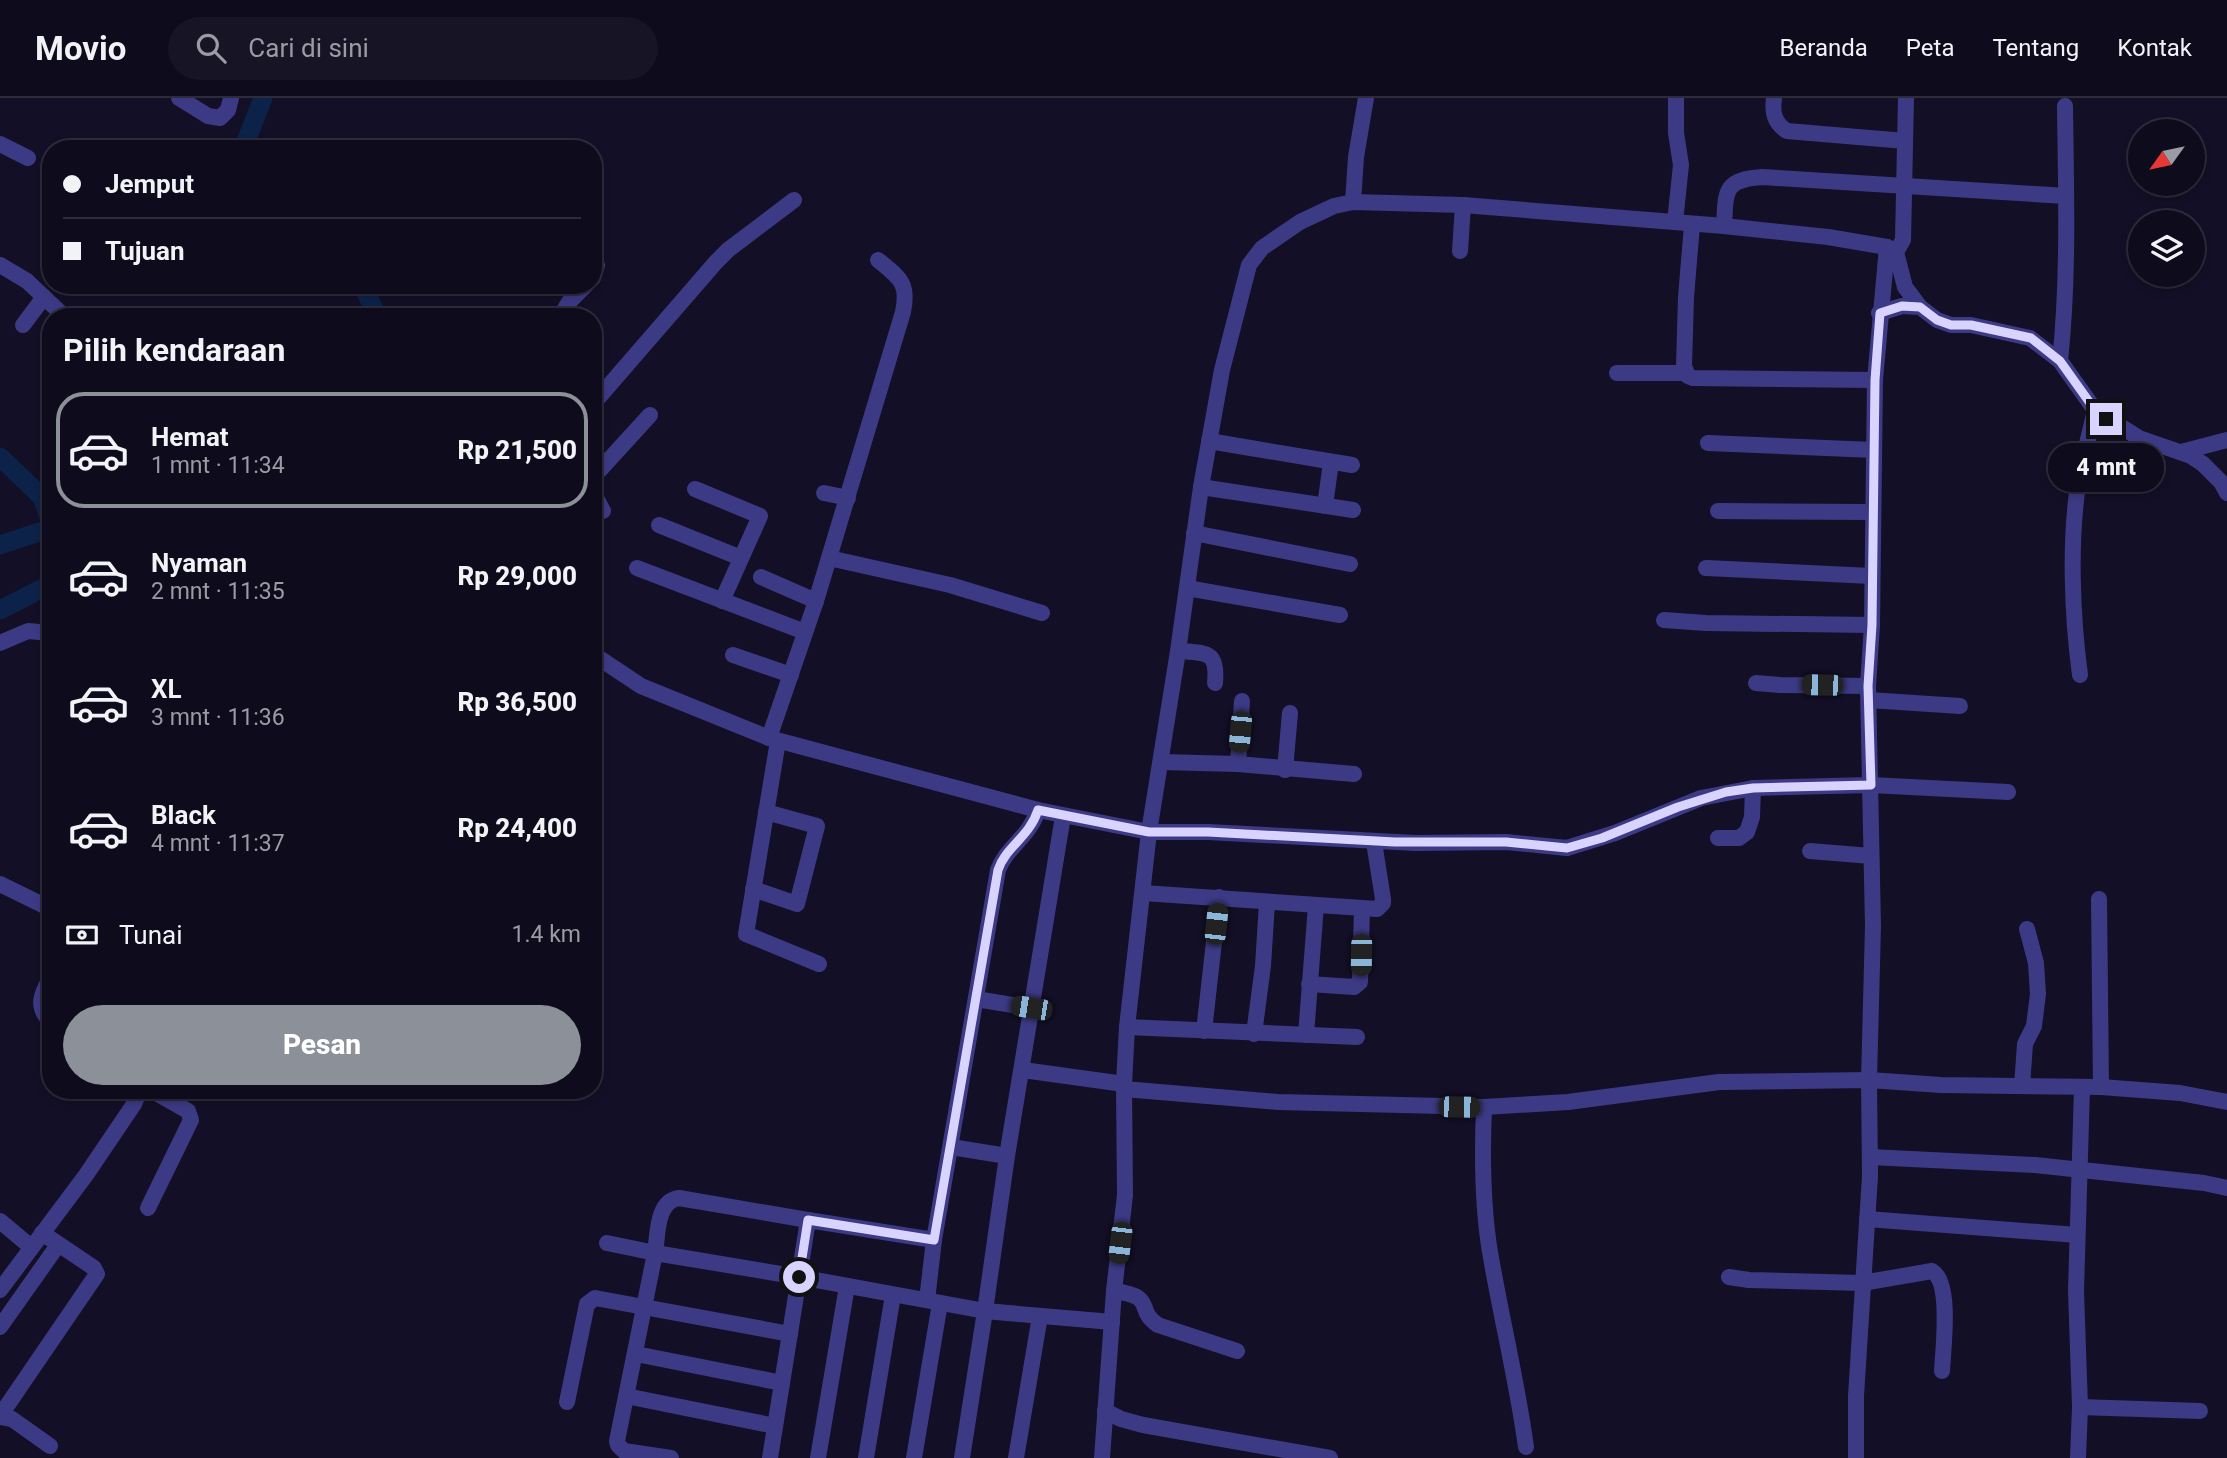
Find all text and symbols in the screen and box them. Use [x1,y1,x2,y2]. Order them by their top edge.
search box [168,17,658,80]
text: Movio [35,29,126,68]
icon: search [192,29,230,67]
text: Cari di sini [248,33,369,63]
text: Beranda [1780,34,1868,62]
text: Peta [1906,34,1954,62]
text: Tentang [1992,34,2079,62]
text: Kontak [2117,34,2192,62]
north arrow [2128,119,2205,196]
map controls [2128,119,2205,287]
text: Jemput [105,169,194,199]
button: layers [2128,210,2205,287]
text: Tujuan [105,236,185,266]
text: Pilih kendaraan [63,331,285,369]
route end [2090,403,2122,435]
icon: car [67,419,130,482]
text: Hemat [151,422,229,452]
text: Rp 21,500 [457,435,577,465]
callout: 4 mnt [2048,444,2164,492]
text: 1 mnt · 11:34 [151,452,285,479]
text: 4 mnt [2076,454,2136,481]
icon: car [67,545,130,608]
text: Nyaman [151,548,247,578]
text: Rp 29,000 [457,561,577,591]
text: 2 mnt · 11:35 [151,578,285,605]
icon: car [67,671,130,734]
text: XL [151,674,182,704]
car [1801,674,1844,696]
text: Rp 36,500 [457,687,577,717]
text: 3 mnt · 11:36 [151,704,285,731]
car [1228,710,1253,754]
icon: car [67,797,130,860]
text: Black [151,800,216,830]
text: Rp 24,400 [457,813,577,843]
text: 4 mnt · 11:37 [151,830,285,857]
car [1204,902,1229,946]
icon: cash [63,916,101,954]
text: Tunai [119,920,182,950]
text: 1.4 km [512,921,581,948]
car [1351,934,1372,976]
car [1009,994,1054,1022]
button: Pesan [63,1005,581,1085]
car [1438,1096,1481,1118]
car [1108,1221,1133,1265]
route start [783,1261,815,1293]

